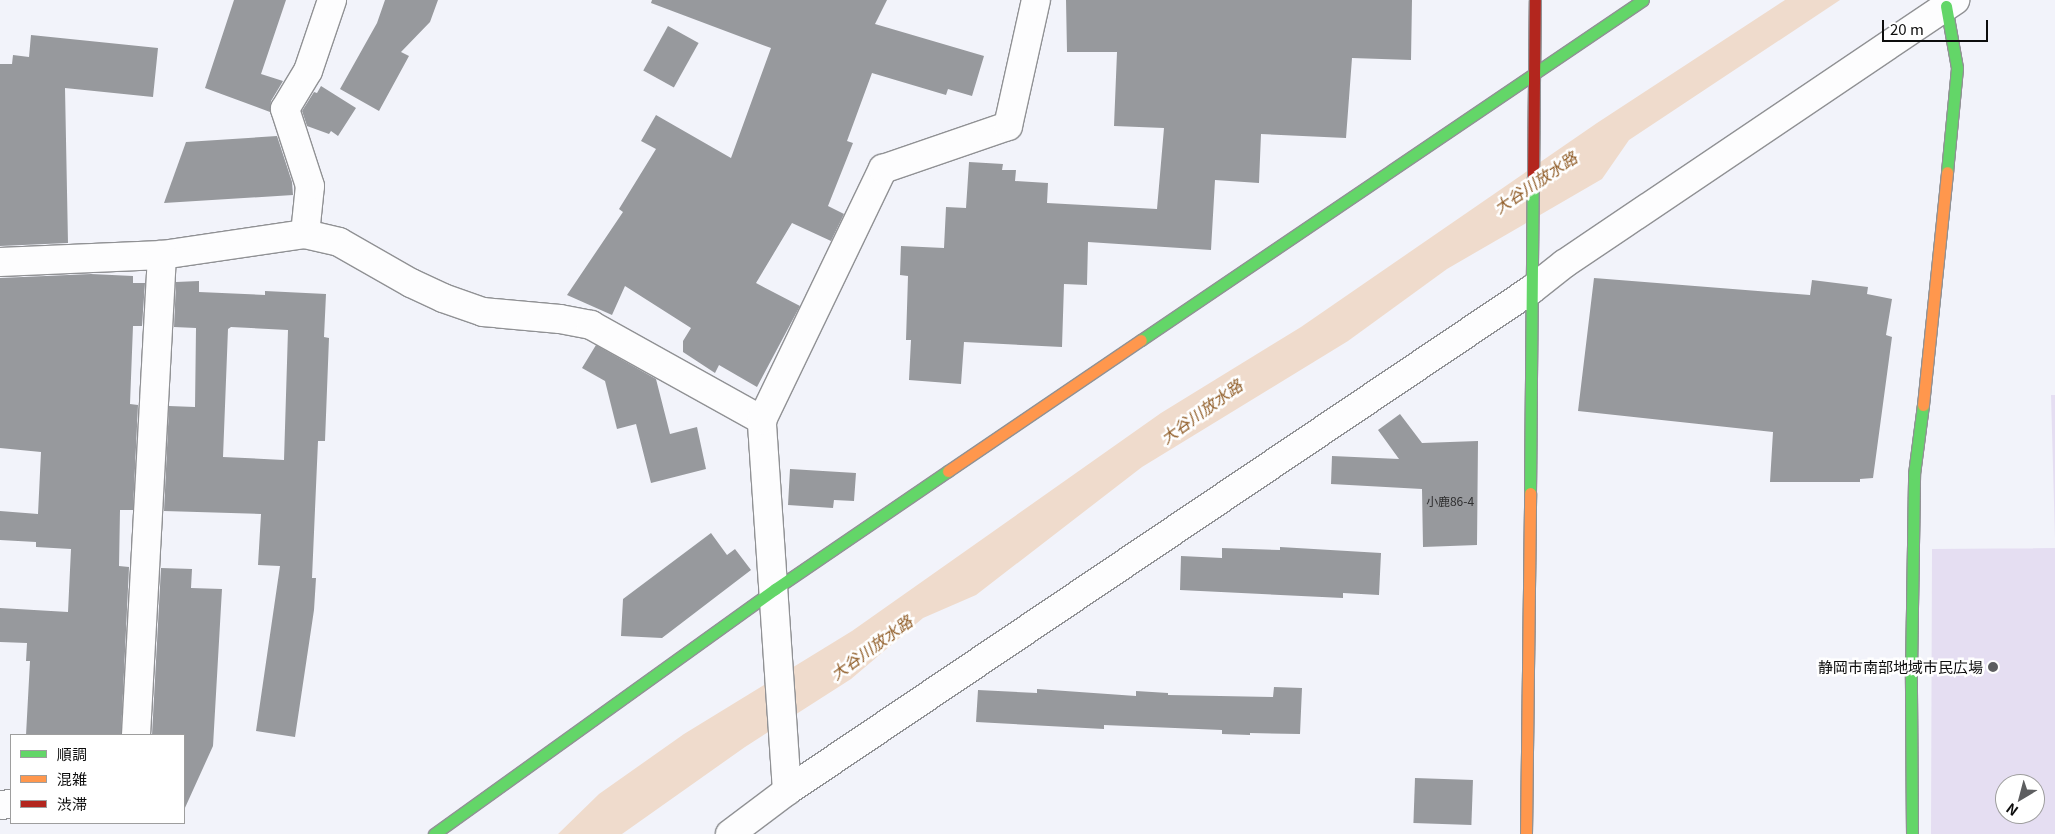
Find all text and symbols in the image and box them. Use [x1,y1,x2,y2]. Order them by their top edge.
scale bar [1885,10,1991,42]
text: 20 m [1890,18,1924,39]
water label: 大谷川放水路 [1490,147,1580,217]
water label: 大谷川放水路 [1157,375,1245,447]
house number: 小鹿86-4 [1426,494,1474,508]
water label: 大谷川放水路 [827,611,915,683]
place label: 静岡市南部地域市民広場 [1818,658,1983,676]
marker: 静岡市南部地域市民広場 [1987,661,1999,673]
legend [10,734,185,824]
text: 順調 [57,743,87,764]
text: 混雑 [57,768,87,789]
north arrow [1995,774,2045,824]
text: 渋滞 [57,793,87,814]
text: N [2001,799,2022,821]

